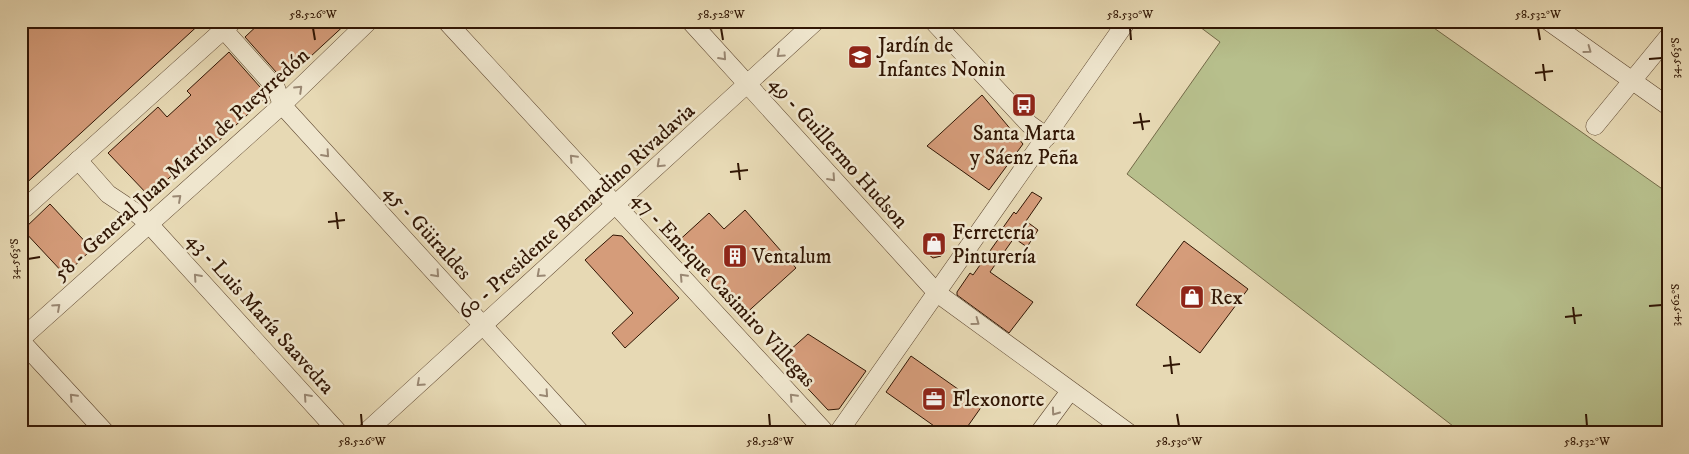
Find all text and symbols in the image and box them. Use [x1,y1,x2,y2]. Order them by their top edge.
text: 58.526°W [289,7,338,22]
text: 58.528°W [697,7,746,22]
text: 58.530°W [1107,7,1154,22]
text: 58.532°W [1515,7,1562,22]
place label: Jardín de Infantes Nonin [876,33,1005,83]
text: 34.563°S [1668,37,1683,79]
street label: 58 - General Juan Martín de Pueyrredón [48,43,315,287]
school or university icon: Jardín de Infantes Nonin [847,44,873,70]
one-way arrow [1582,44,1592,53]
one-way arrow [777,48,786,57]
one-way arrow [717,52,726,61]
street label: 49 - Guillermo Hudson [763,71,913,234]
one-way arrow [293,86,302,95]
bus stop icon: Santa Marta y Sáenz Peña [1011,92,1037,118]
street label: 60 - Presidente Bernardino Rivadavia [453,98,701,325]
place label: Santa Marta y Sáenz Peña [970,121,1078,171]
one-way arrow [320,149,329,158]
one-way arrow [570,155,579,164]
one-way arrow [657,158,666,167]
one-way arrow [826,172,835,181]
street label: 45 - Güiraldes [378,180,477,286]
street label: 47 - Enrique Casimiro Villegas [626,187,821,393]
one-way arrow [173,195,182,204]
place label: Ferretería Pinturería [952,220,1036,270]
street label: 43 - Luis María Saavedra [181,228,340,400]
shop icon: Ferretería Pinturería [921,231,947,257]
text: 34.563°S [7,238,22,280]
building icon: Ventalum [722,243,748,269]
place label: Ventalum [751,244,832,270]
one-way arrow [537,268,546,277]
one-way arrow [430,269,439,278]
one-way arrow [194,273,203,282]
one-way arrow [680,274,689,283]
shop icon: Rex [1179,284,1205,310]
text: 34.562°S [1668,284,1683,326]
place label: Rex [1210,285,1243,311]
one-way arrow [52,303,61,312]
one-way arrow [970,317,979,325]
one-way arrow [417,377,426,386]
office icon: Flexonorte [921,386,947,412]
place label: Flexonorte [952,387,1045,413]
one-way arrow [540,389,549,398]
one-way arrow [303,393,312,402]
one-way arrow [790,393,799,402]
one-way arrow [70,394,79,403]
one-way arrow [1052,406,1060,415]
text: 58.526°W [338,434,387,449]
text: 58.528°W [746,434,795,449]
text: 58.530°W [1156,434,1203,449]
text: 58.532°W [1564,434,1611,449]

